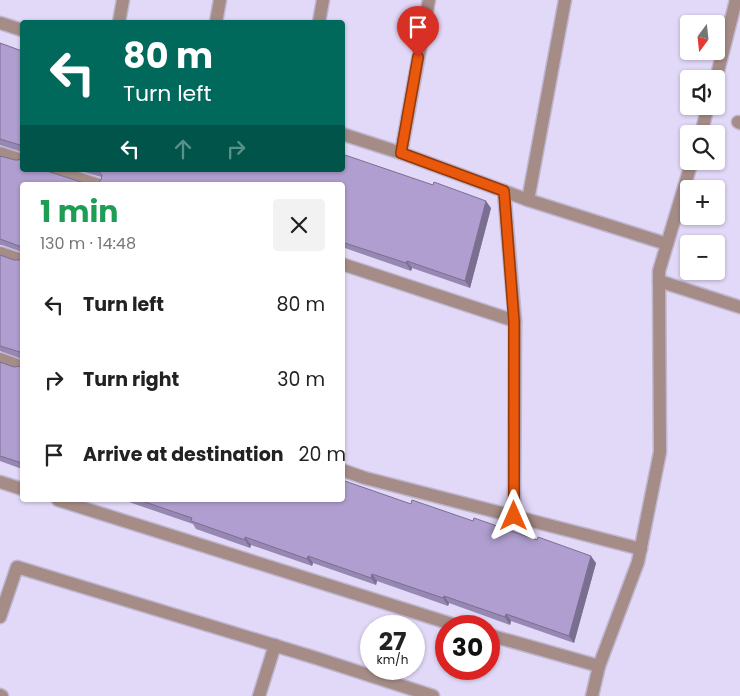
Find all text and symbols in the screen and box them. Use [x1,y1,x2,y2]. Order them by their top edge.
pin [397,6,439,57]
icon: arrive [404,13,432,41]
north arrow [680,15,725,60]
map controls [680,15,725,280]
text: 80 m [123,31,213,80]
icon: left [40,40,105,105]
button: sound [680,70,725,115]
text: Turn left [123,78,211,109]
button: search [680,125,725,170]
icon: left [116,135,144,163]
icon: ahead [169,135,197,163]
icon: right [222,135,250,163]
button: + [680,180,725,225]
text: 1 min [40,190,118,233]
button: close [273,199,325,251]
text: 130 m · 14:48 [40,232,136,255]
button: − [680,235,725,280]
icon: left [40,291,68,319]
text: Turn left [83,291,164,318]
text: 80 m [276,291,325,318]
icon: right [40,366,68,394]
text: Turn right [83,366,179,393]
text: 30 m [277,366,325,393]
icon: arrive [40,441,68,469]
text: Arrive at destination [83,441,284,468]
text: 20 m [299,441,346,468]
position arrow [487,489,539,541]
speed limit sign: 30 [435,615,500,680]
text: 27 [379,624,406,659]
text: km/h [377,651,408,668]

